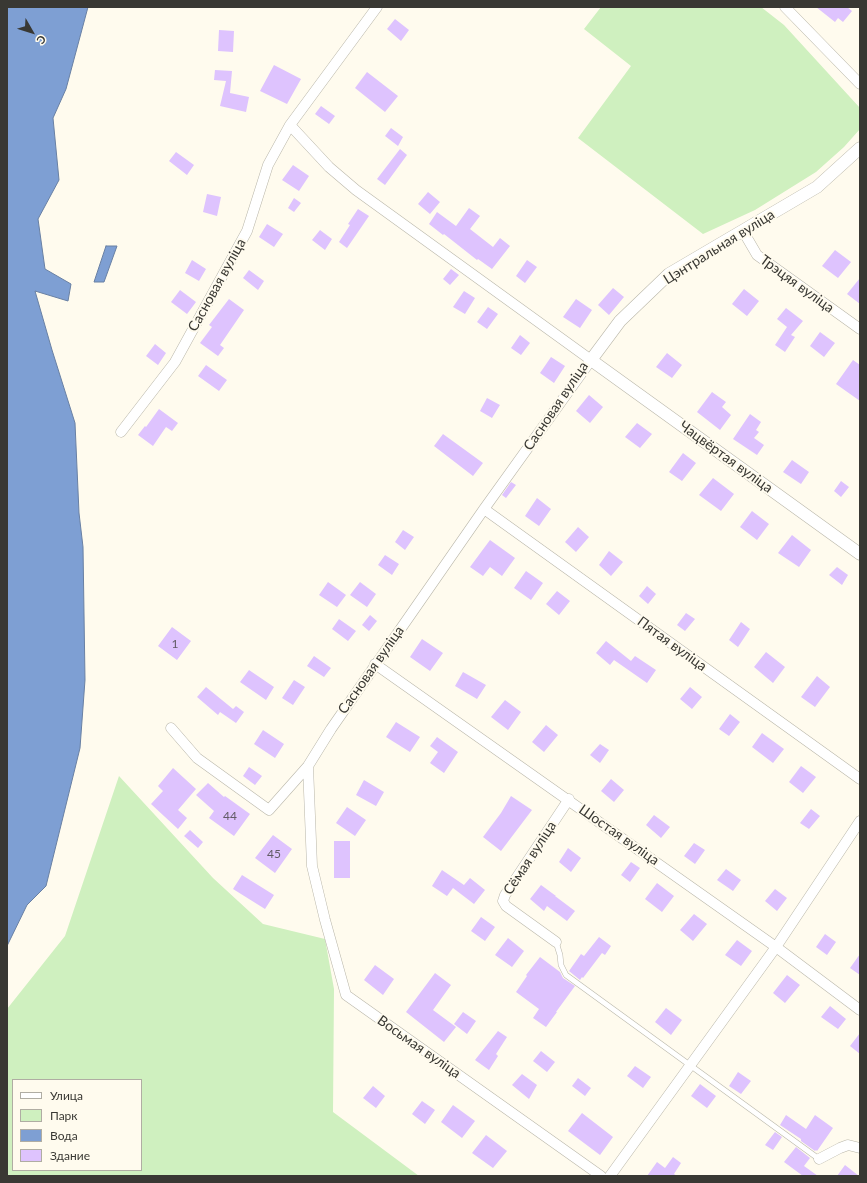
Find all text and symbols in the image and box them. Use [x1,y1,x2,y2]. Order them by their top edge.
north arrow [12,12,52,52]
text: С [34,33,49,47]
street label: Цэнтральная вуліца [660,206,778,288]
street label: Сасновая вуліца [185,236,249,334]
street label: Трэцяя вуліца [757,252,837,316]
street label: Сасновая вуліца [520,358,592,454]
street label: Чацвёртая вуліца [676,418,776,496]
street label: Пятая вуліца [634,613,710,675]
street label: Сасновая вуліца [334,623,408,717]
house number: 1 [172,637,178,651]
street label: Шостая вуліца [576,801,662,869]
house number: 44 [223,809,237,823]
street label: Сёмая вуліца [500,818,560,898]
house number: 45 [267,847,281,861]
street label: Восьмая вуліца [374,1012,464,1082]
legend [12,1079,142,1171]
text: Улица [50,1088,83,1103]
text: Парк [50,1108,78,1123]
text: Вода [50,1128,78,1143]
text: Здание [50,1148,90,1163]

